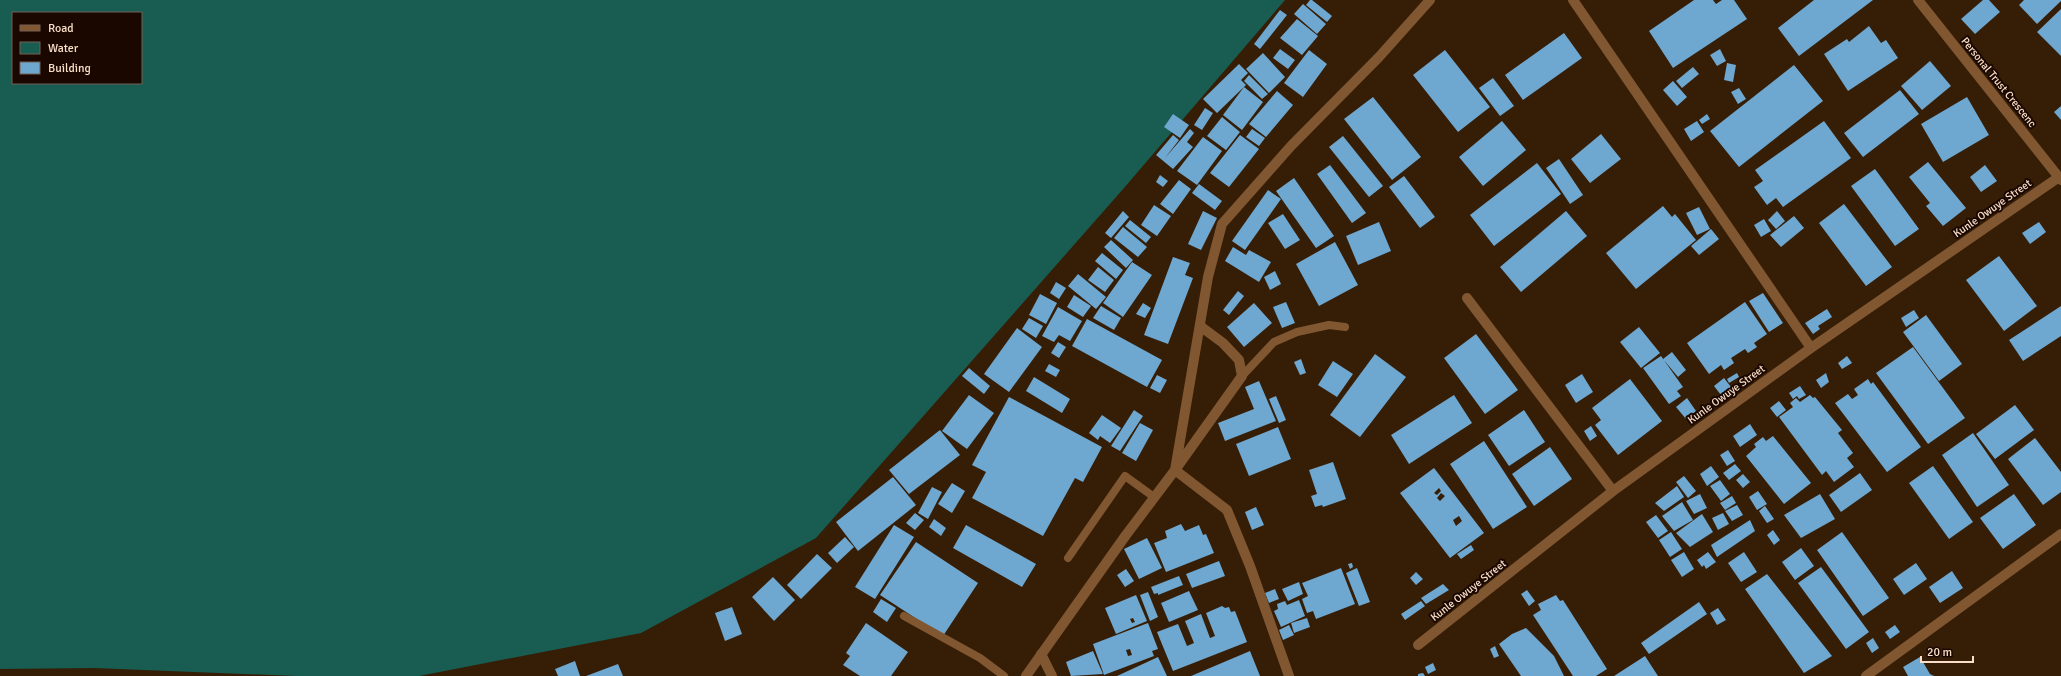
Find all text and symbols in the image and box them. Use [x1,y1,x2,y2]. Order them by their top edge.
legend [12,12,142,84]
text: Road [48,21,74,36]
street label: Personal Trust Crescenc [1958,35,2039,130]
text: Water [48,41,79,56]
text: Building [48,61,91,76]
street label: Kunle Owuye Street [1951,177,2034,240]
street label: Kunle Owuye Street [1685,362,1768,427]
street label: Kunle Owuye Street [1428,557,1509,624]
scale bar [1921,638,1973,664]
text: 20 m [1927,645,1952,660]

